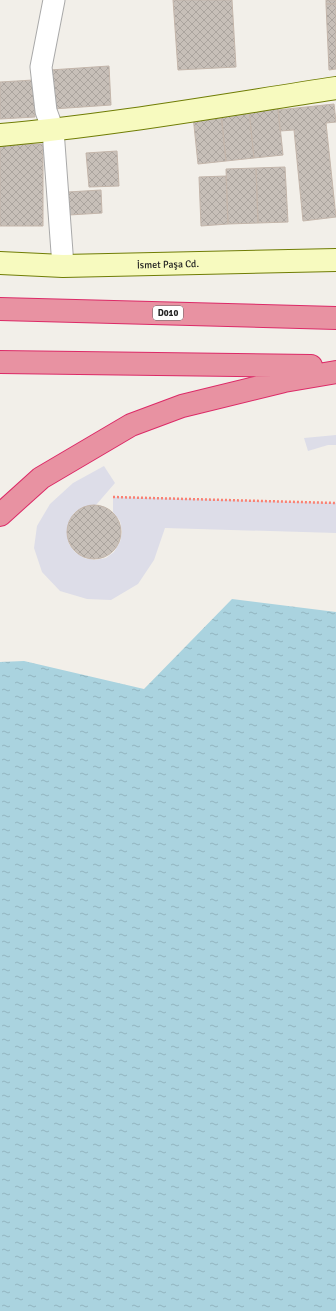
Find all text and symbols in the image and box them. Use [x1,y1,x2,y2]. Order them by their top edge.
street label: İsmet Paşa Cd. [137,258,199,271]
road number: D010 [153,306,183,320]

